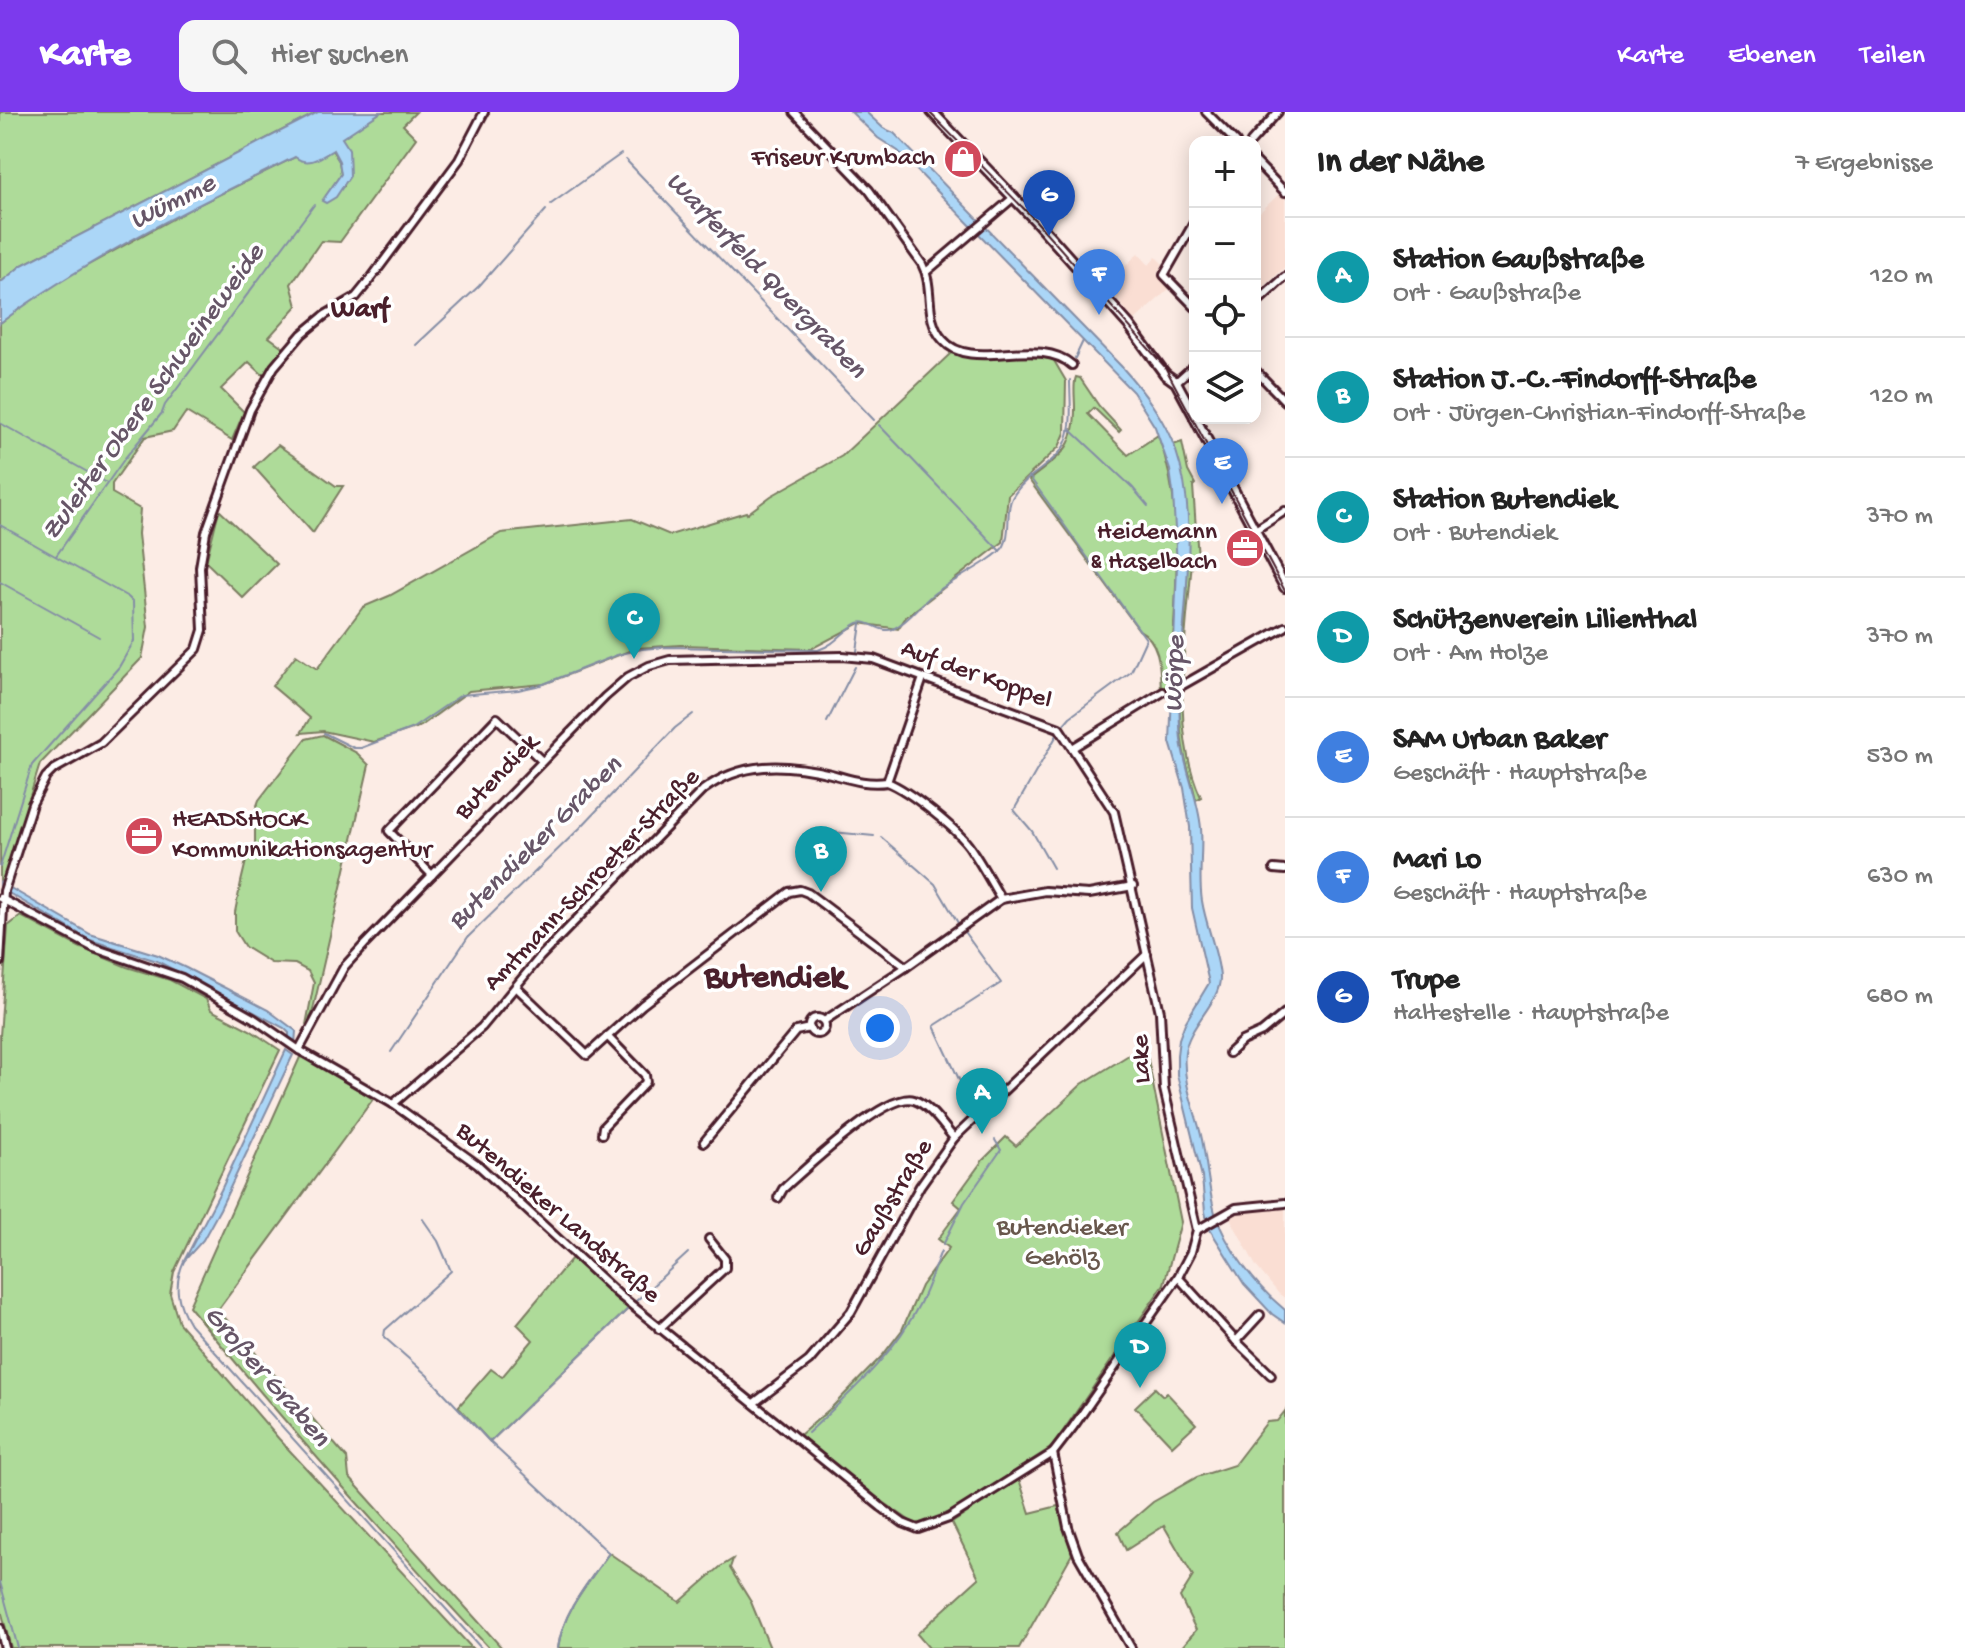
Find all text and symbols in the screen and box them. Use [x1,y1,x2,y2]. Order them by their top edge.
search box [179,20,739,92]
text: Karte [40,34,131,78]
icon: search [207,34,251,78]
text: Hier suchen [271,39,409,74]
text: Karte [1617,40,1684,73]
text: Ebenen [1728,40,1816,73]
text: Teilen [1860,40,1925,73]
map controls [1189,136,1261,424]
button: + [1189,136,1261,208]
shop icon: Friseur Krumbach [942,138,984,180]
place label: Friseur Krumbach [750,144,935,175]
text: In der Nähe [1317,144,1484,184]
text: 7 Ergebnisse [1795,149,1933,180]
water label: Warferfeld Quergraben [658,166,873,387]
water label: Wümme [125,167,222,238]
pin: G [1023,170,1075,236]
button: − [1189,208,1261,280]
water label: Zuleiter Obere Schweineweide [35,237,273,548]
text: Station Gaußstraße [1393,244,1644,279]
pin: F [1073,249,1125,315]
text: A [1335,262,1351,293]
text: 120 m [1870,262,1933,293]
text: Ort · Gaußstraße [1393,279,1581,310]
button: locate [1189,280,1261,352]
district label: Warf [330,294,391,327]
button: layers [1189,352,1261,424]
text: Station J.-C.-Findorff-Straße [1393,364,1756,399]
text: B [1336,382,1350,413]
text: 120 m [1870,382,1933,413]
text: Ort · Jürgen-Christian-Findorff-Straße [1393,399,1805,430]
pin: E [1196,438,1248,504]
text: Station Butendiek [1393,484,1616,519]
text: C [1336,502,1350,533]
text: 370 m [1867,502,1933,533]
place label: Heidemann & Haselbach [1090,518,1218,579]
text: Ort · Butendiek [1393,519,1557,550]
office icon: Heidemann & Haselbach [1224,527,1266,569]
pin: C [608,593,660,659]
text: Schützenverein Lilienthal [1393,604,1697,639]
text: D [1335,622,1351,653]
text: 370 m [1867,622,1933,653]
street label: Auf der Koppel [896,634,1056,718]
water label: Wörpe [1158,634,1194,713]
text: Ort · Am Holze [1393,639,1548,670]
text: SAM Urban Baker [1393,724,1606,759]
street label: Butendiek [449,727,548,828]
text: E [1335,742,1351,773]
text: 530 m [1866,742,1933,773]
water label: Butendieker Graben [442,750,630,938]
text: Geschäft · Hauptstraße [1393,759,1647,790]
street label: Amtmann-Schroeter-Straße [478,763,708,999]
place label: HEADSHOCK Kommunikationsagentur [172,806,434,867]
office icon: HEADSHOCK Kommunikationsagentur [123,815,165,857]
pin: B [795,826,847,892]
text: Mari Lo [1393,844,1481,879]
text: F [1336,862,1350,893]
text: 630 m [1867,862,1933,893]
text: Geschäft · Hauptstraße [1393,879,1647,910]
district label: Butendiek [704,960,849,1000]
text: Trupe [1393,964,1460,999]
text: G [1335,982,1351,1013]
text: 680 m [1866,982,1933,1013]
text: Haltestelle · Hauptstraße [1393,999,1669,1030]
your location [860,1008,900,1048]
street label: Lake [1126,1033,1160,1084]
pin: A [956,1068,1008,1134]
street label: Butendieker Landstraße [448,1116,666,1312]
street label: Gaußstraße [847,1134,942,1264]
park label: Butendieker Gehölz [996,1214,1130,1275]
water label: Großer Graben [196,1300,337,1455]
pin: D [1114,1322,1166,1388]

